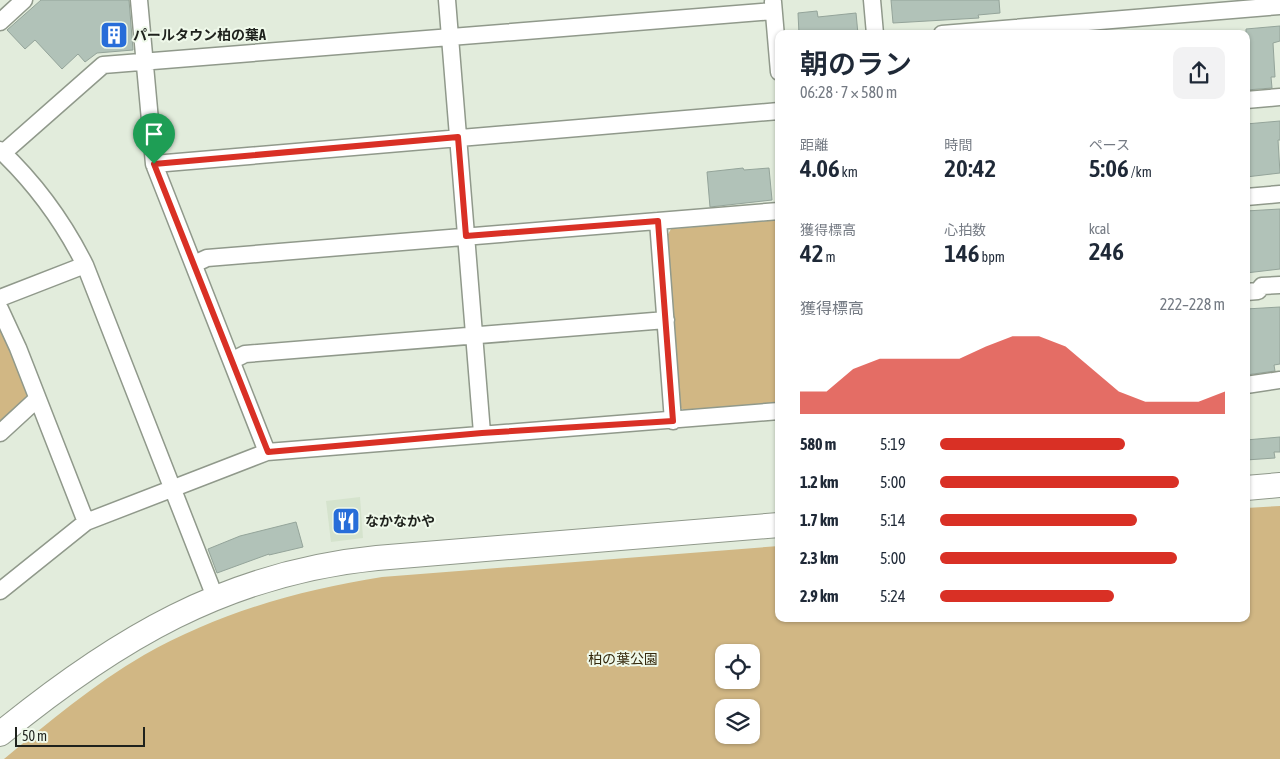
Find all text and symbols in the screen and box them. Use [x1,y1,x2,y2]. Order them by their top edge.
building icon: パールタウン柏の葉A [99,20,129,50]
place label: パールタウン柏の葉A [133,27,266,43]
button: share [1173,47,1225,99]
text: 朝のラン [800,48,912,80]
text: 06:28 · 7 × 580 m [800,83,897,101]
pin [133,113,175,164]
icon: arrive [140,120,168,148]
text: 距離 [800,137,828,153]
text: 時間 [944,137,972,153]
text: ペース [1089,137,1130,153]
text: 4.06 [800,154,840,182]
text: 20:42 [944,154,996,182]
text: 5:06 [1089,154,1129,182]
text: km [840,164,858,180]
text: /km [1129,164,1152,180]
text: kcal [1089,221,1110,237]
text: 獲得標高 [800,222,856,238]
text: 心拍数 [944,222,986,238]
text: 246 [1089,237,1124,265]
text: 42 [800,239,824,267]
text: 146 [944,239,980,267]
text: m [824,249,836,265]
text: bpm [980,249,1005,265]
text: 222–228 m [1160,295,1225,313]
text: 獲得標高 [800,299,864,317]
text: 580 m [800,435,836,453]
text: 5:19 [880,435,905,453]
text: 1.2 km [800,473,839,491]
text: 5:00 [880,473,906,491]
restaurant icon: なかなかや [331,506,361,536]
text: 1.7 km [800,511,839,529]
text: 5:14 [880,511,905,529]
place label: なかなかや [365,513,435,529]
text: 2.3 km [800,549,839,567]
text: 5:00 [880,549,906,567]
text: 2.9 km [800,587,839,605]
text: 5:24 [880,587,905,605]
map controls [715,644,760,744]
button: locate [715,644,760,689]
park label: 柏の葉公園 [588,651,658,667]
button: layers [715,699,760,744]
scale bar [15,724,145,747]
text: 50 m [22,728,47,744]

